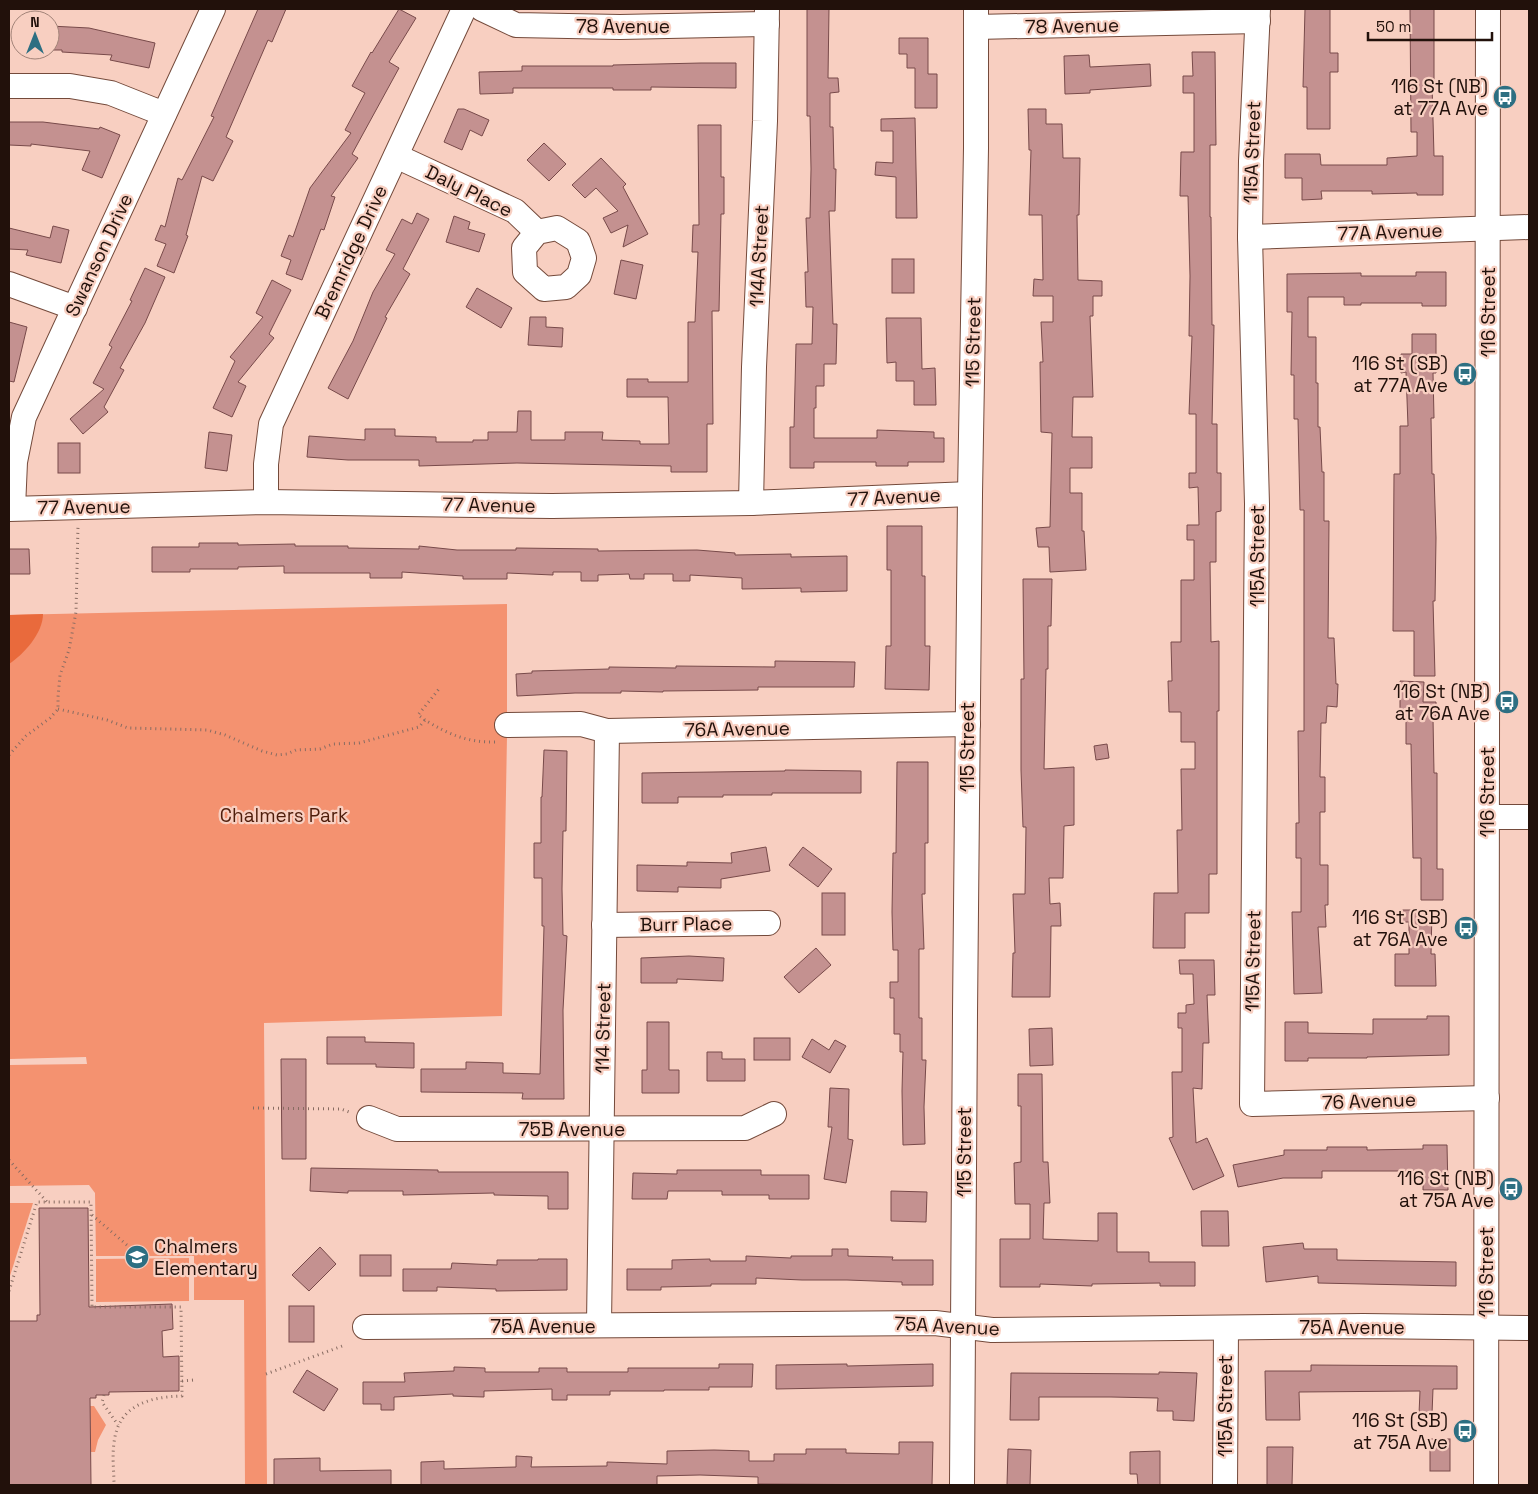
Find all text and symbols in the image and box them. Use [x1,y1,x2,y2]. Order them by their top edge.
north arrow [10,10,60,60]
scale bar [1368,10,1492,42]
text: N [30,13,40,31]
street label: 78 Avenue [1025,13,1119,39]
street label: 78 Avenue [576,14,670,39]
text: 50 m [1376,17,1411,36]
place label: 116 St (NB) at 77A Ave [1391,74,1488,121]
bus stop icon: 116 St (NB) at 77A Ave [1492,84,1518,110]
street label: 115A Street [1238,101,1266,203]
street label: Daly Place [421,159,517,223]
street label: Bremridge Drive [309,181,393,323]
street label: Swanson Drive [60,189,138,321]
street label: 114A Street [744,204,774,308]
street label: 77A Avenue [1337,218,1443,246]
street label: 116 Street [1476,267,1501,357]
street label: 115 Street [960,297,986,387]
place label: 116 St (SB) at 77A Ave [1352,351,1448,398]
bus stop icon: 116 St (SB) at 77A Ave [1452,361,1478,387]
street label: 77 Avenue [847,482,941,512]
street label: 77 Avenue [442,492,536,518]
street label: 77 Avenue [37,494,131,520]
street label: 115A Street [1245,505,1270,607]
place label: 116 St (NB) at 76A Ave [1393,679,1490,726]
bus stop icon: 116 St (NB) at 76A Ave [1494,689,1520,715]
street label: 115 Street [955,702,980,792]
street label: 76A Avenue [684,716,790,742]
street label: 116 Street [1475,747,1500,837]
park label: Chalmers Park [220,803,348,828]
place label: 116 St (SB) at 76A Ave [1352,905,1448,952]
street label: 115A Street [1240,910,1266,1012]
street label: Burr Place [639,911,733,937]
bus stop icon: 116 St (SB) at 76A Ave [1453,915,1479,941]
street label: 114 Street [590,982,616,1074]
street label: 76 Avenue [1322,1087,1416,1115]
street label: 115 Street [952,1107,977,1197]
street label: 75B Avenue [519,1117,625,1142]
place label: 116 St (NB) at 75A Ave [1397,1166,1494,1213]
bus stop icon: 116 St (NB) at 75A Ave [1498,1176,1524,1202]
street label: 116 Street [1474,1227,1499,1317]
place label: Chalmers Elementary [154,1234,258,1281]
school or university icon: Chalmers Elementary [124,1244,150,1270]
street label: 75A Avenue [894,1311,1000,1341]
street label: 75A Avenue [490,1314,596,1339]
street label: 75A Avenue [1299,1315,1405,1340]
street label: 115A Street [1213,1355,1238,1457]
place label: 116 St (SB) at 75A Ave [1352,1408,1448,1455]
bus stop icon: 116 St (SB) at 75A Ave [1452,1418,1478,1444]

